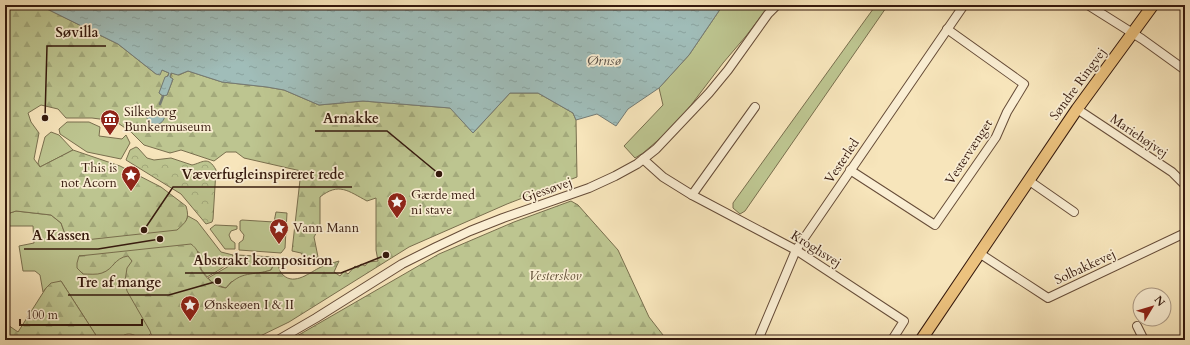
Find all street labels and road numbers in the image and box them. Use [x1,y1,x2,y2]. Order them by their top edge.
street label: Søndre Ringvej [1046,44,1110,124]
street label: Mariehøjvej [1106,110,1172,162]
street label: Vestervænget [941,116,997,188]
street label: Vesterled [820,135,864,187]
street label: Gjessøvej [519,173,575,207]
street label: Kroghsvej [787,226,845,272]
street label: Solbakkevej [1052,245,1118,289]

